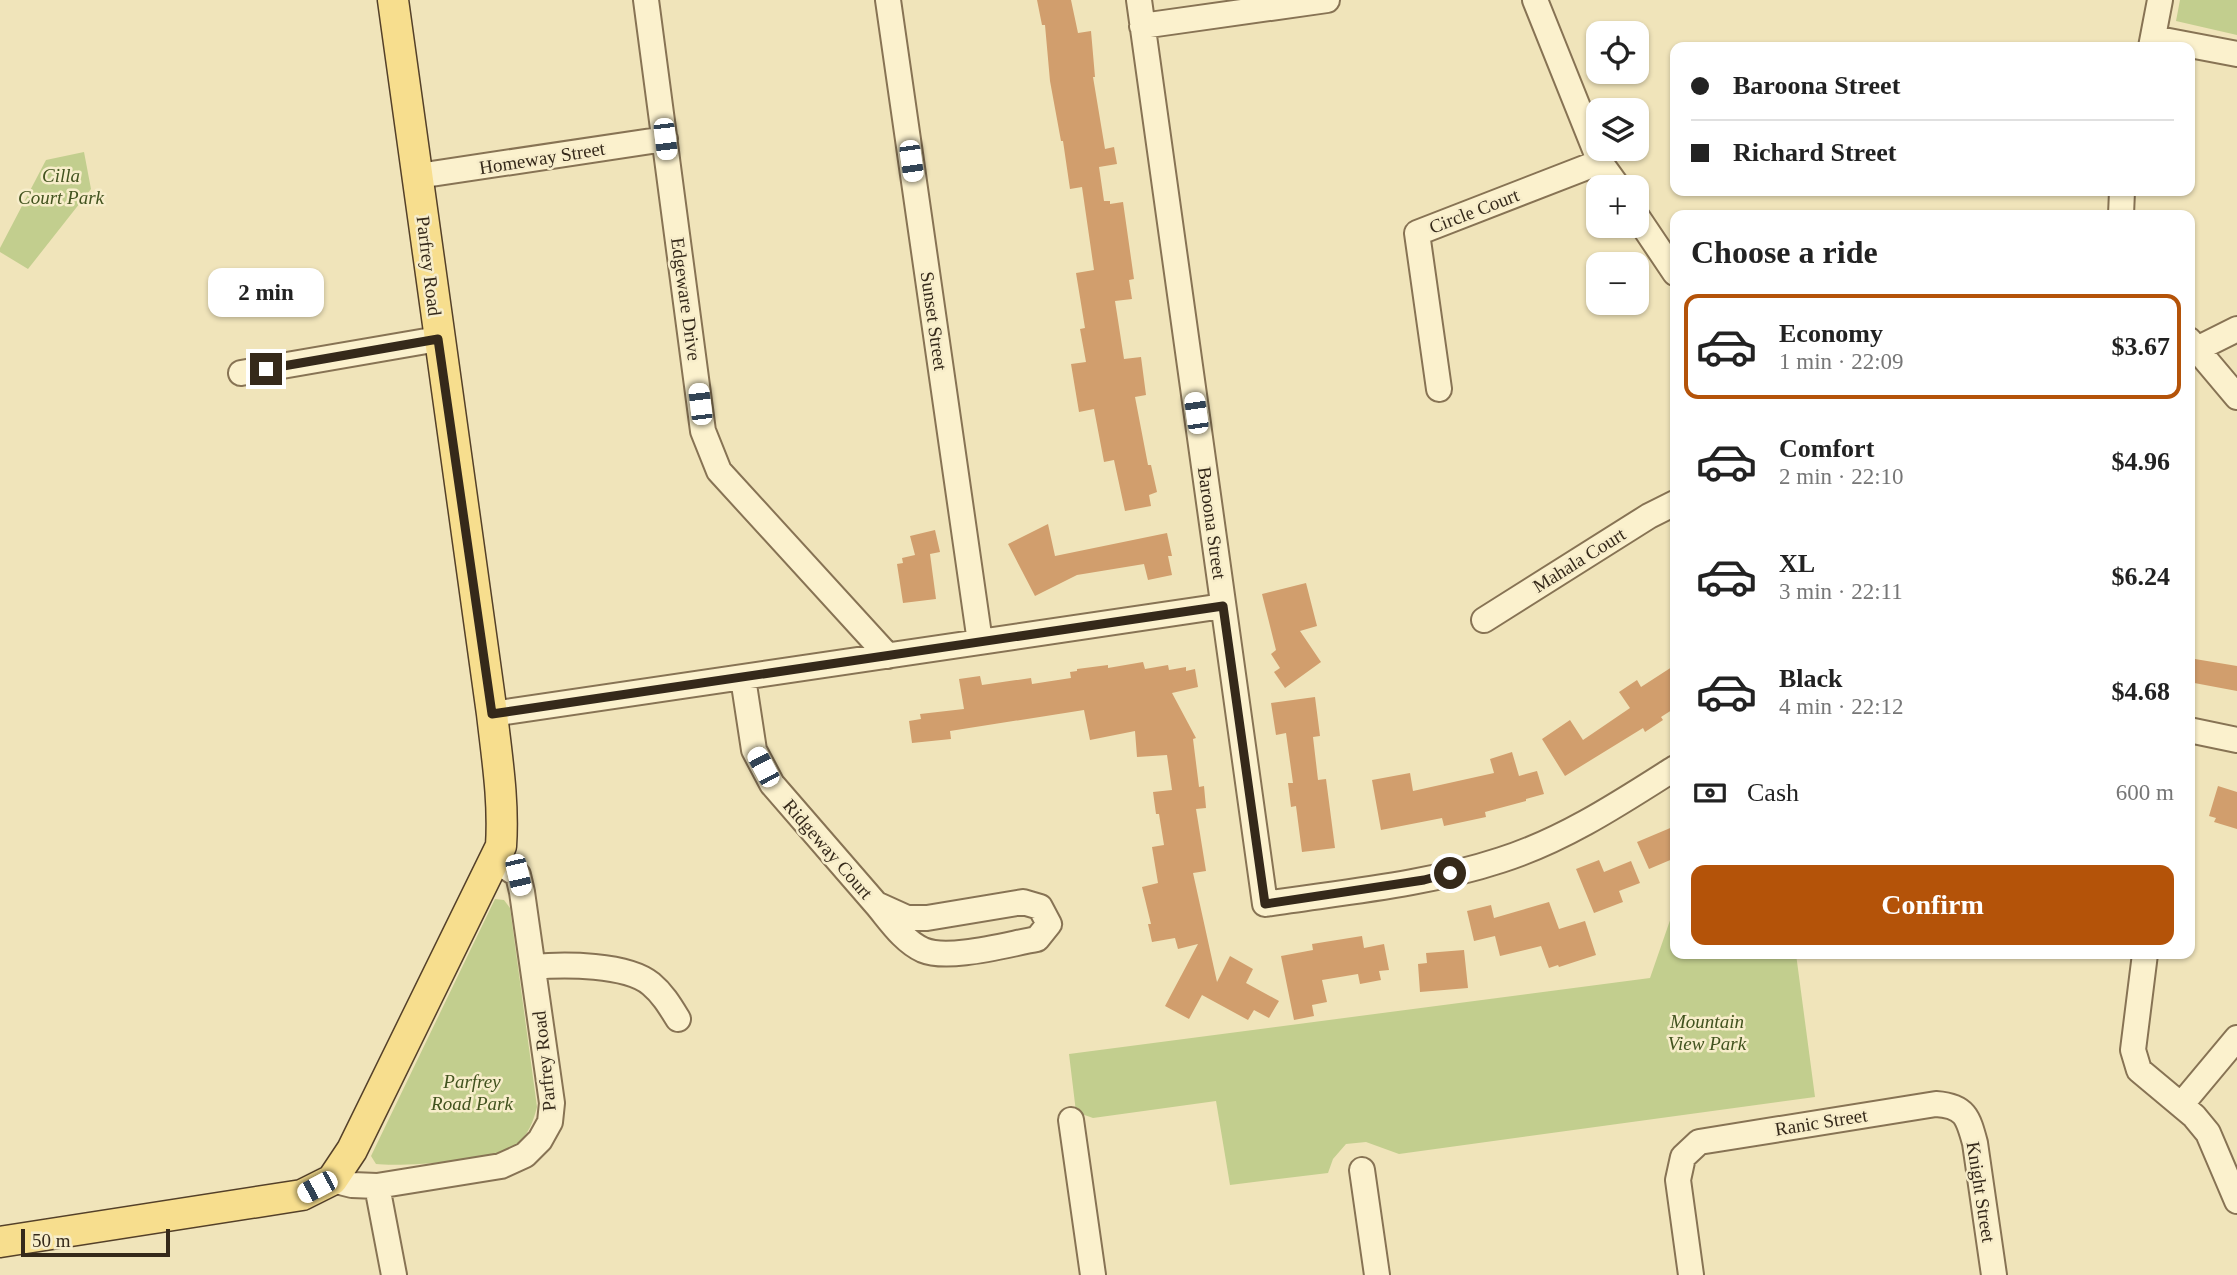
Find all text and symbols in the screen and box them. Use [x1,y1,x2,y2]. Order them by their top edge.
map controls [1586,21,1649,315]
button: locate [1586,21,1649,84]
text: Baroona Street [1733,71,1900,100]
button: layers [1586,98,1649,161]
car [653,117,678,161]
street label: Homeway Street [478,138,607,178]
text: Richard Street [1733,138,1896,167]
car [898,139,925,183]
park label: Cilla Court Park [18,165,105,208]
button: + [1586,175,1649,238]
street label: Circle Court [1426,184,1523,238]
street label: Parfrey Road [412,215,446,318]
text: Choose a ride [1691,234,1878,270]
street label: Edgeware Drive [667,236,705,362]
button: − [1586,252,1649,315]
callout: 2 min [208,268,324,316]
street label: Sunset Street [917,270,951,373]
text: 2 min [238,280,294,305]
icon: car [1695,315,1758,378]
text: Economy [1779,319,1883,348]
text: $3.67 [2112,332,2170,361]
text: 1 min · 22:09 [1779,349,1904,374]
route end [250,353,282,385]
car [688,382,713,426]
car [1183,391,1210,435]
icon: car [1695,430,1758,493]
text: Comfort [1779,434,1874,463]
text: $4.96 [2112,447,2170,476]
text: 2 min · 22:10 [1779,464,1904,489]
street label: Baroona Street [1194,465,1230,581]
street label: Mahala Court [1529,523,1630,597]
icon: car [1695,545,1758,608]
text: XL [1779,549,1815,578]
text: $6.24 [2112,562,2170,591]
text: 3 min · 22:11 [1779,579,1903,604]
icon: car [1695,660,1758,723]
text: Black [1779,664,1843,693]
text: $4.68 [2112,677,2170,706]
text: 4 min · 22:12 [1779,694,1904,719]
car [744,744,783,790]
icon: cash [1691,774,1729,812]
text: Cash [1747,778,1799,807]
text: 600 m [2116,780,2174,805]
street label: Ridgeway Court [779,795,877,904]
car [504,852,533,898]
route start [1434,857,1466,889]
button: Confirm [1691,865,2174,945]
street label: Parfrey Road [528,1009,560,1112]
park label: Mountain View Park [1668,1011,1747,1054]
park label: Parfrey Road Park [430,1071,513,1114]
street label: Ranic Street [1773,1104,1869,1140]
street label: Knight Street [1963,1140,1999,1245]
car [294,1168,341,1206]
scale bar [21,1226,170,1258]
text: 50 m [32,1230,71,1251]

